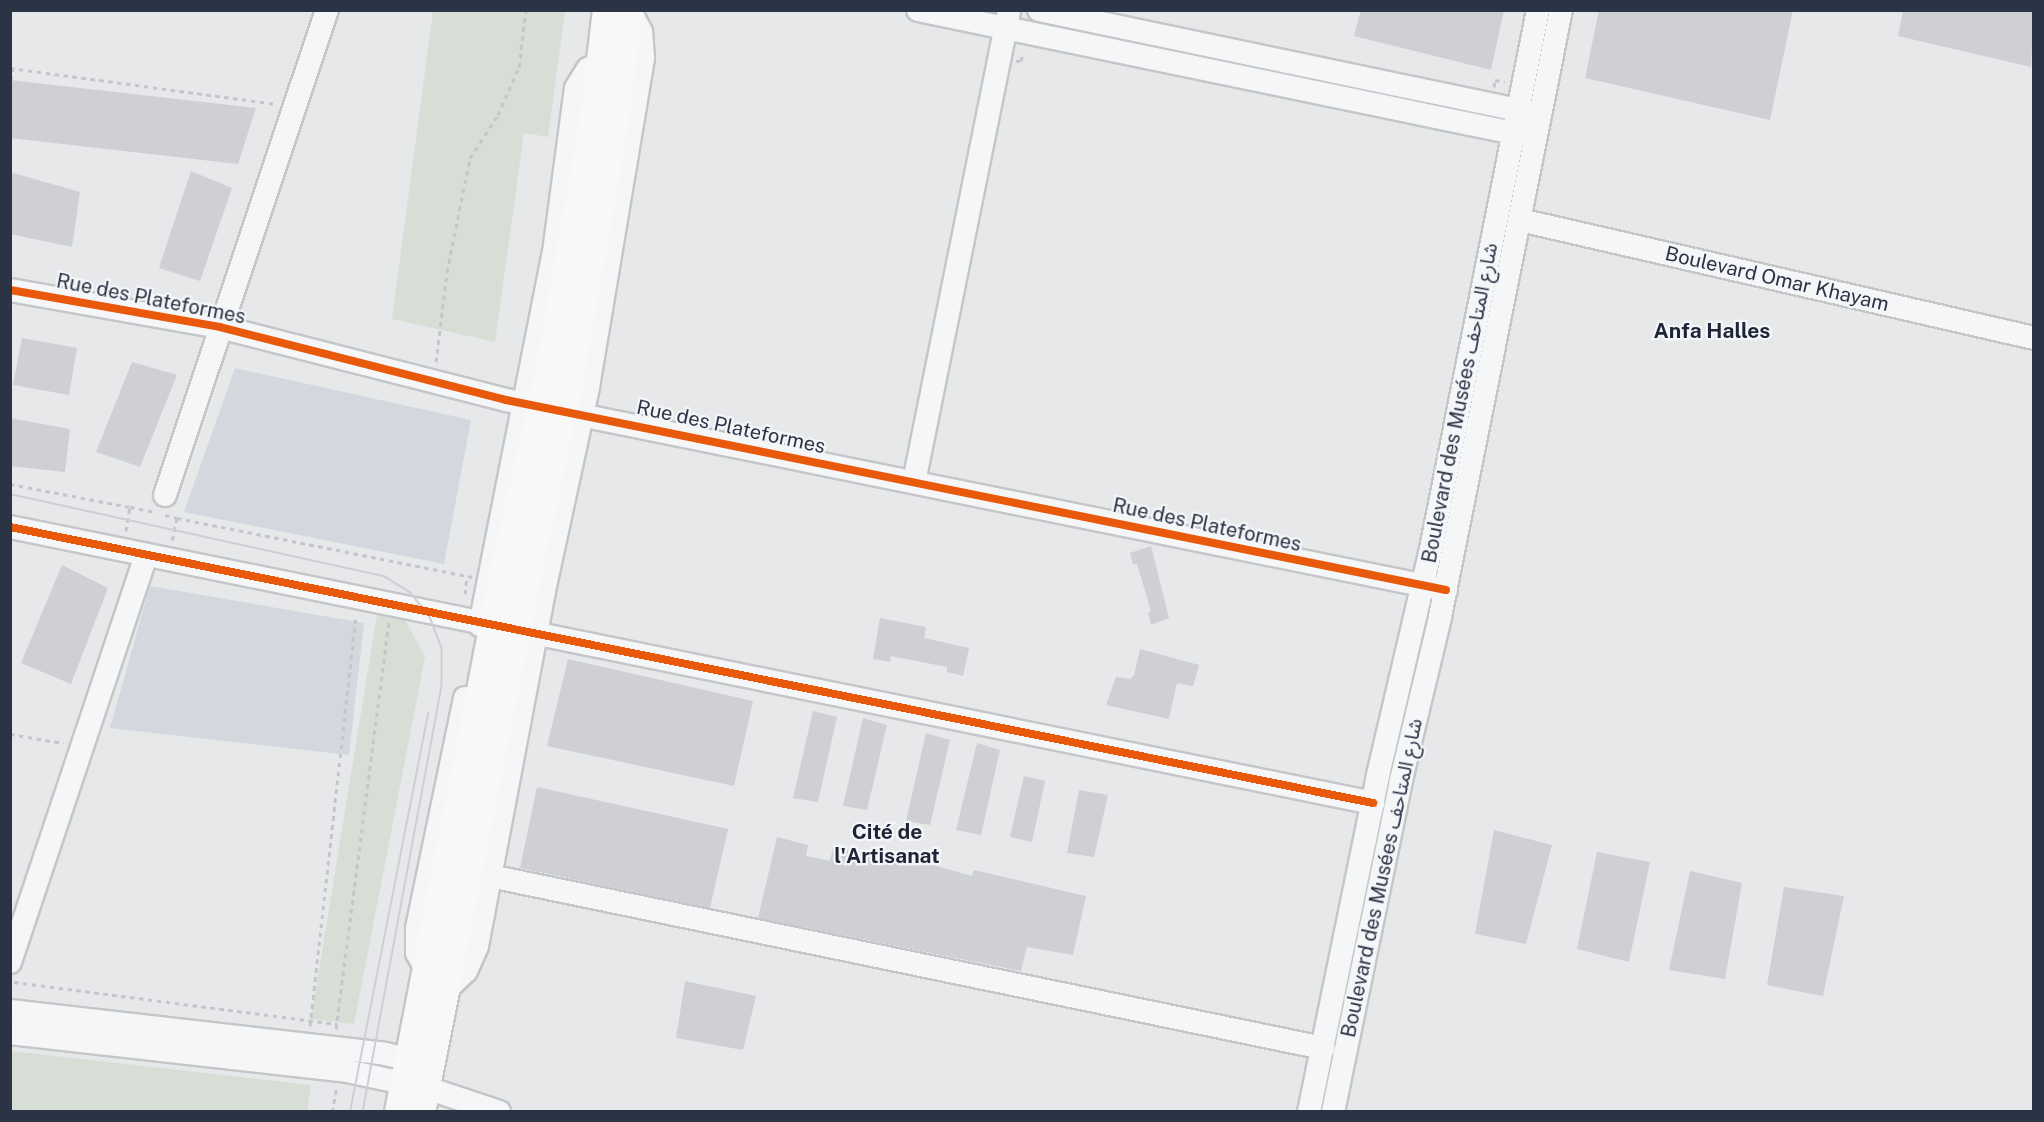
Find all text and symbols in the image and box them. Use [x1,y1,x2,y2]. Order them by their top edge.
street label: Boulevard des Musées شارع المتاحف [1417,241,1503,565]
street label: Boulevard Omar Khayam [1663,242,1891,316]
street label: Rue des Plateformes [54,269,248,329]
district label: Anfa Halles [1654,318,1770,344]
street label: Rue des Plateformes [634,395,828,459]
street label: Rue des Plateformes [1110,493,1304,557]
street label: Boulevard des Musées شارع المتاحف [1336,716,1428,1040]
district label: Cité de l'Artisanat [834,819,940,869]

